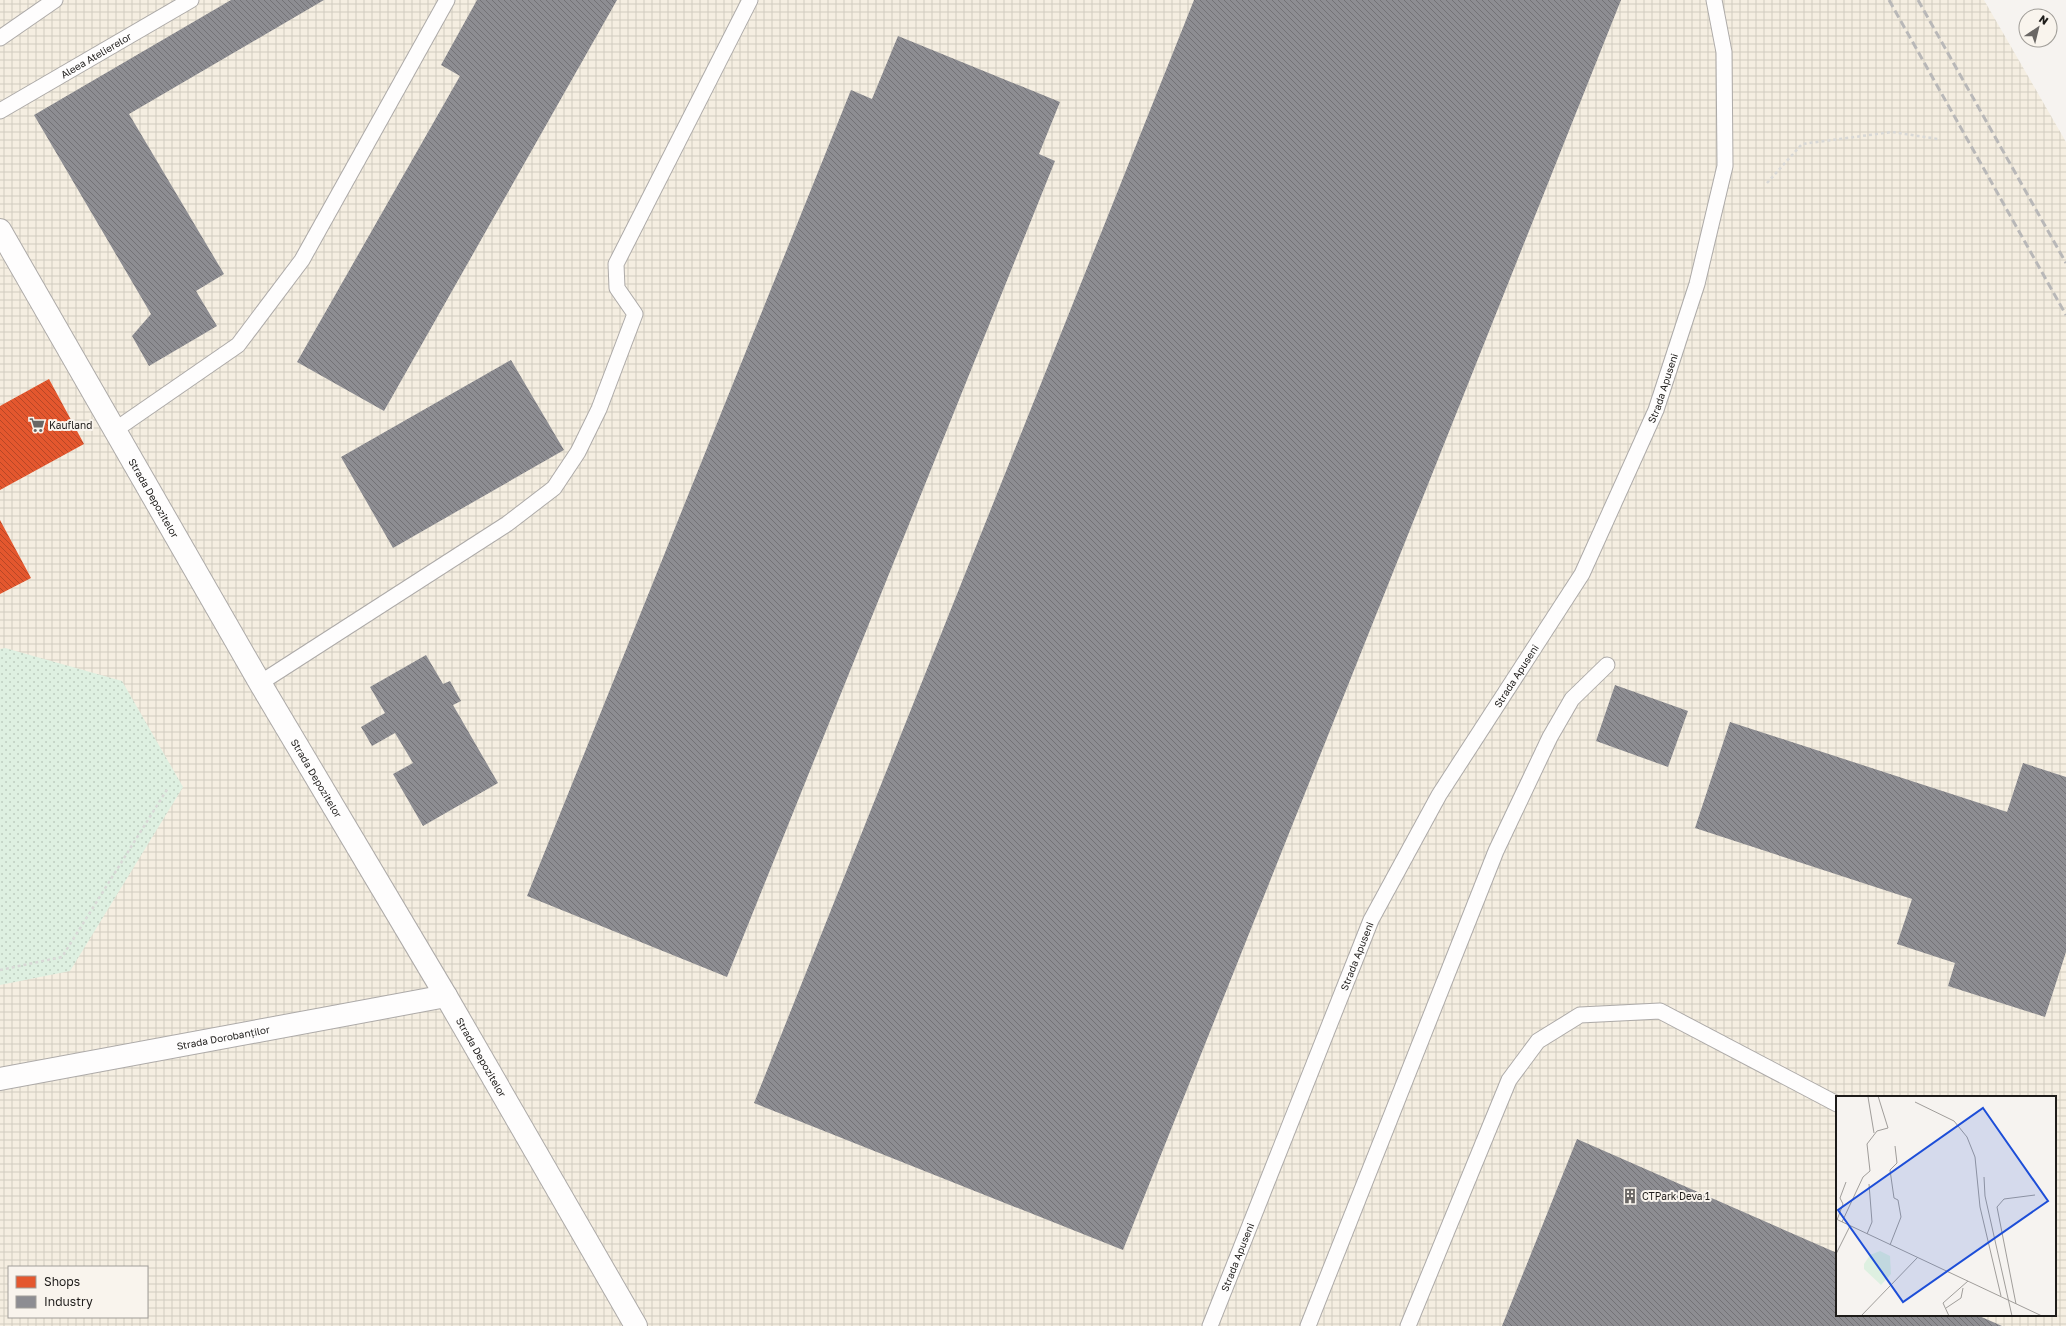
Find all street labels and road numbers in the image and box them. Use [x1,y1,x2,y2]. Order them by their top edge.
street label: Aleea Atelierelor [58,30,134,80]
street label: Strada Apuseni [1645,352,1680,425]
street label: Strada Depozitelor [126,456,181,540]
street label: Strada Apuseni [1491,642,1541,710]
street label: Strada Depozitelor [289,737,345,820]
street label: Strada Apuseni [1338,920,1376,992]
street label: Strada Depozitelor [454,1015,509,1099]
street label: Strada Dorobanților [176,1023,271,1052]
street label: Strada Apuseni [1218,1221,1256,1293]

